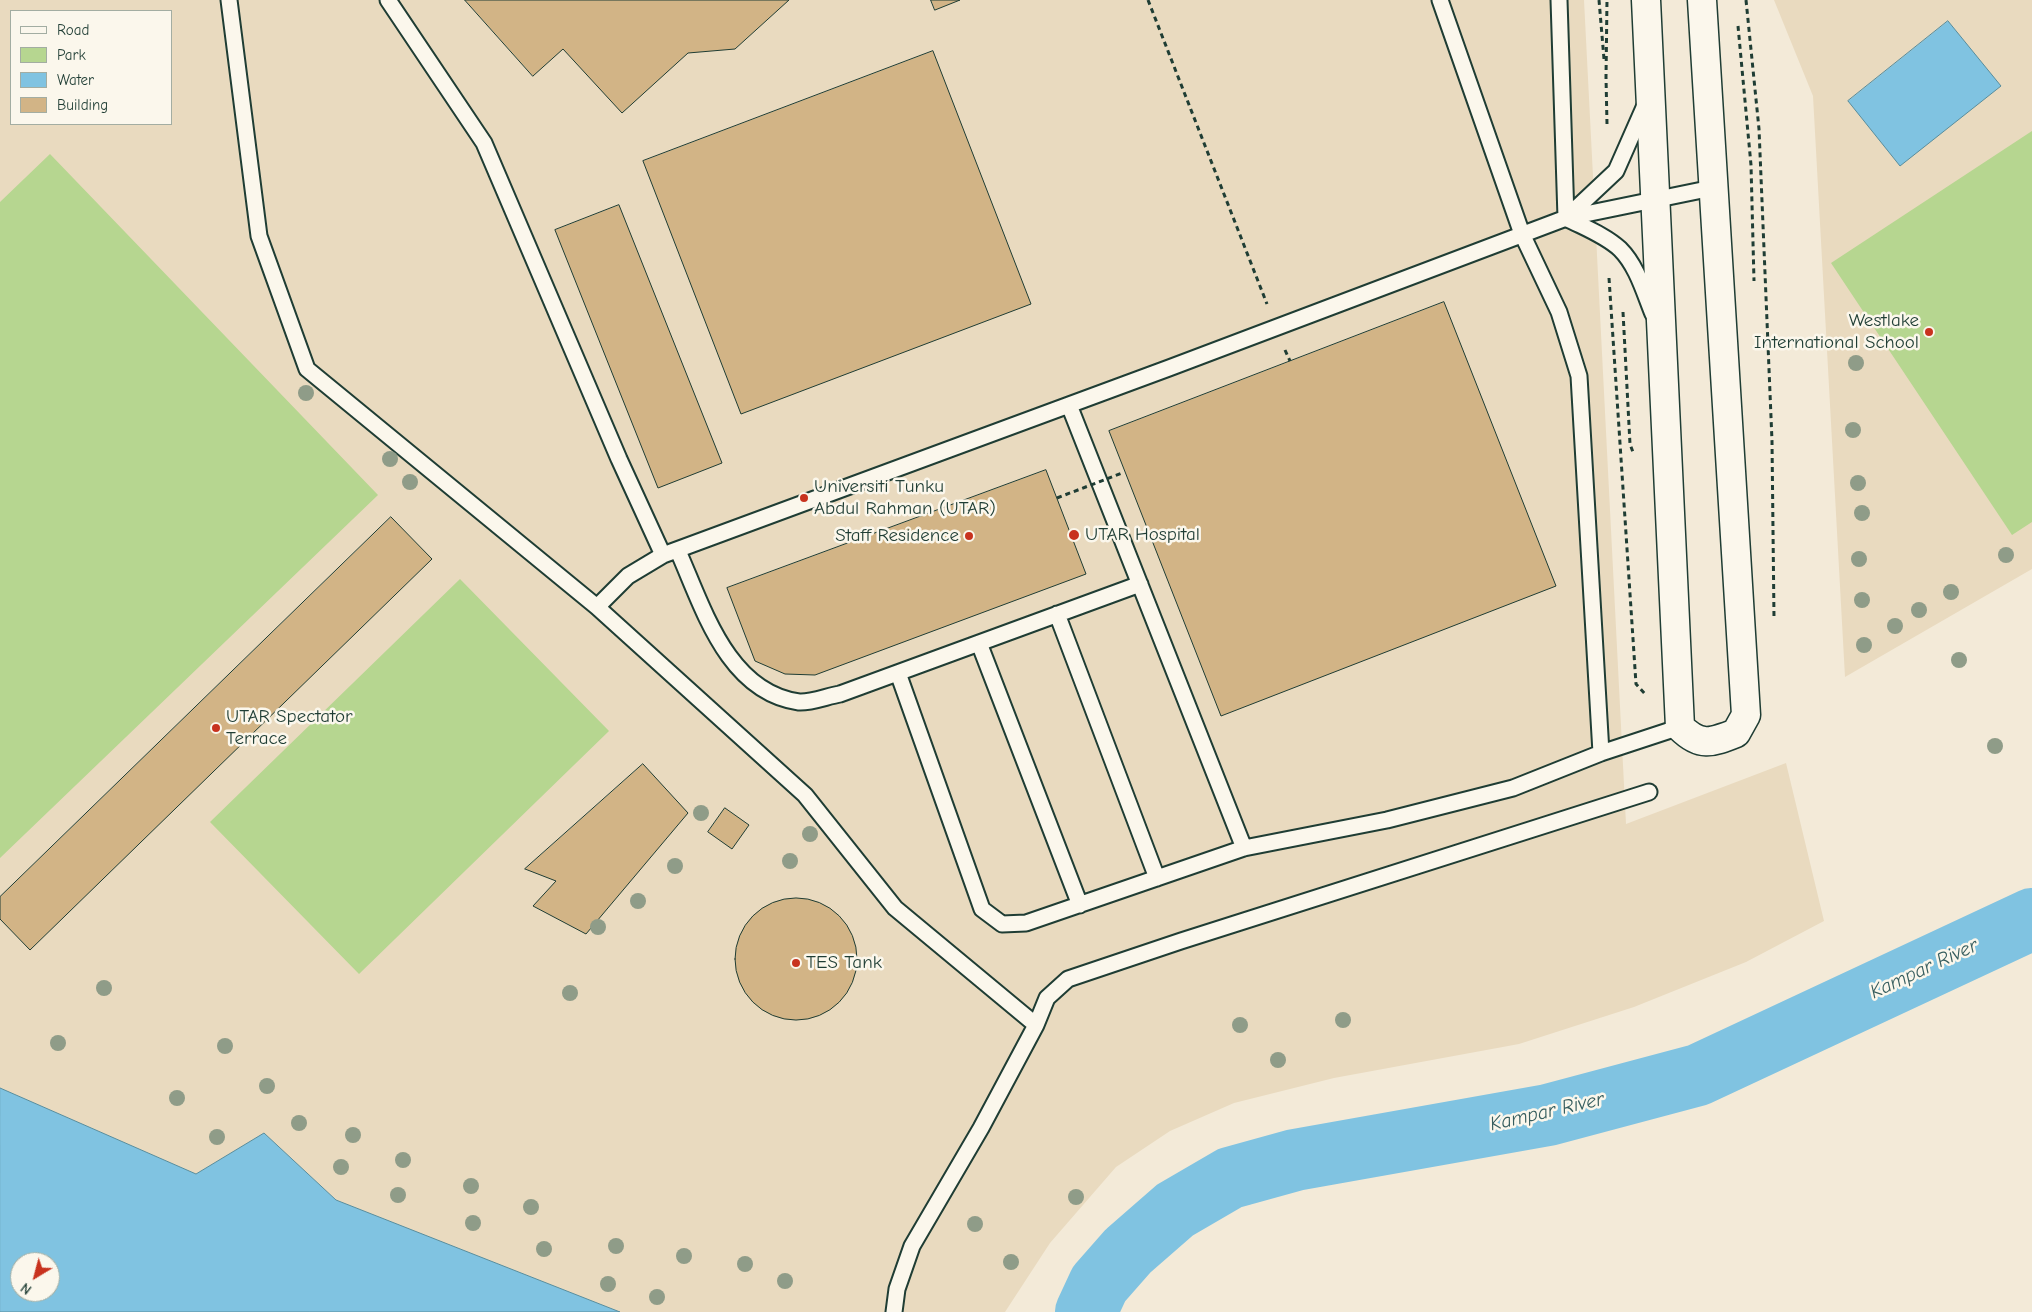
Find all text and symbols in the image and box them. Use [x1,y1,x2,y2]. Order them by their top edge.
legend [10,10,172,125]
text: Road [57,21,89,39]
text: Park [57,46,86,64]
text: Water [57,71,94,89]
text: Building [57,96,108,114]
place label: Westlake International School [1754,310,1919,354]
marker: Westlake International School [1923,326,1935,338]
place label: Universiti Tunku Abdul Rahman (UTAR) [814,476,996,520]
marker: Universiti Tunku Abdul Rahman (UTAR) [798,492,810,504]
place label: UTAR Hospital [1085,524,1200,546]
place label: Staff Residence [835,525,959,547]
marker: UTAR Hospital [1067,528,1081,542]
marker: Staff Residence [963,530,975,542]
place label: UTAR Spectator Terrace [226,706,353,750]
marker: UTAR Spectator Terrace [210,722,222,734]
water label: Kampar River [1866,934,1982,1004]
place label: TES Tank [806,952,882,974]
marker: TES Tank [790,957,802,969]
water label: Kampar River [1488,1087,1606,1137]
north arrow [10,1252,60,1302]
text: N [18,1279,35,1298]

